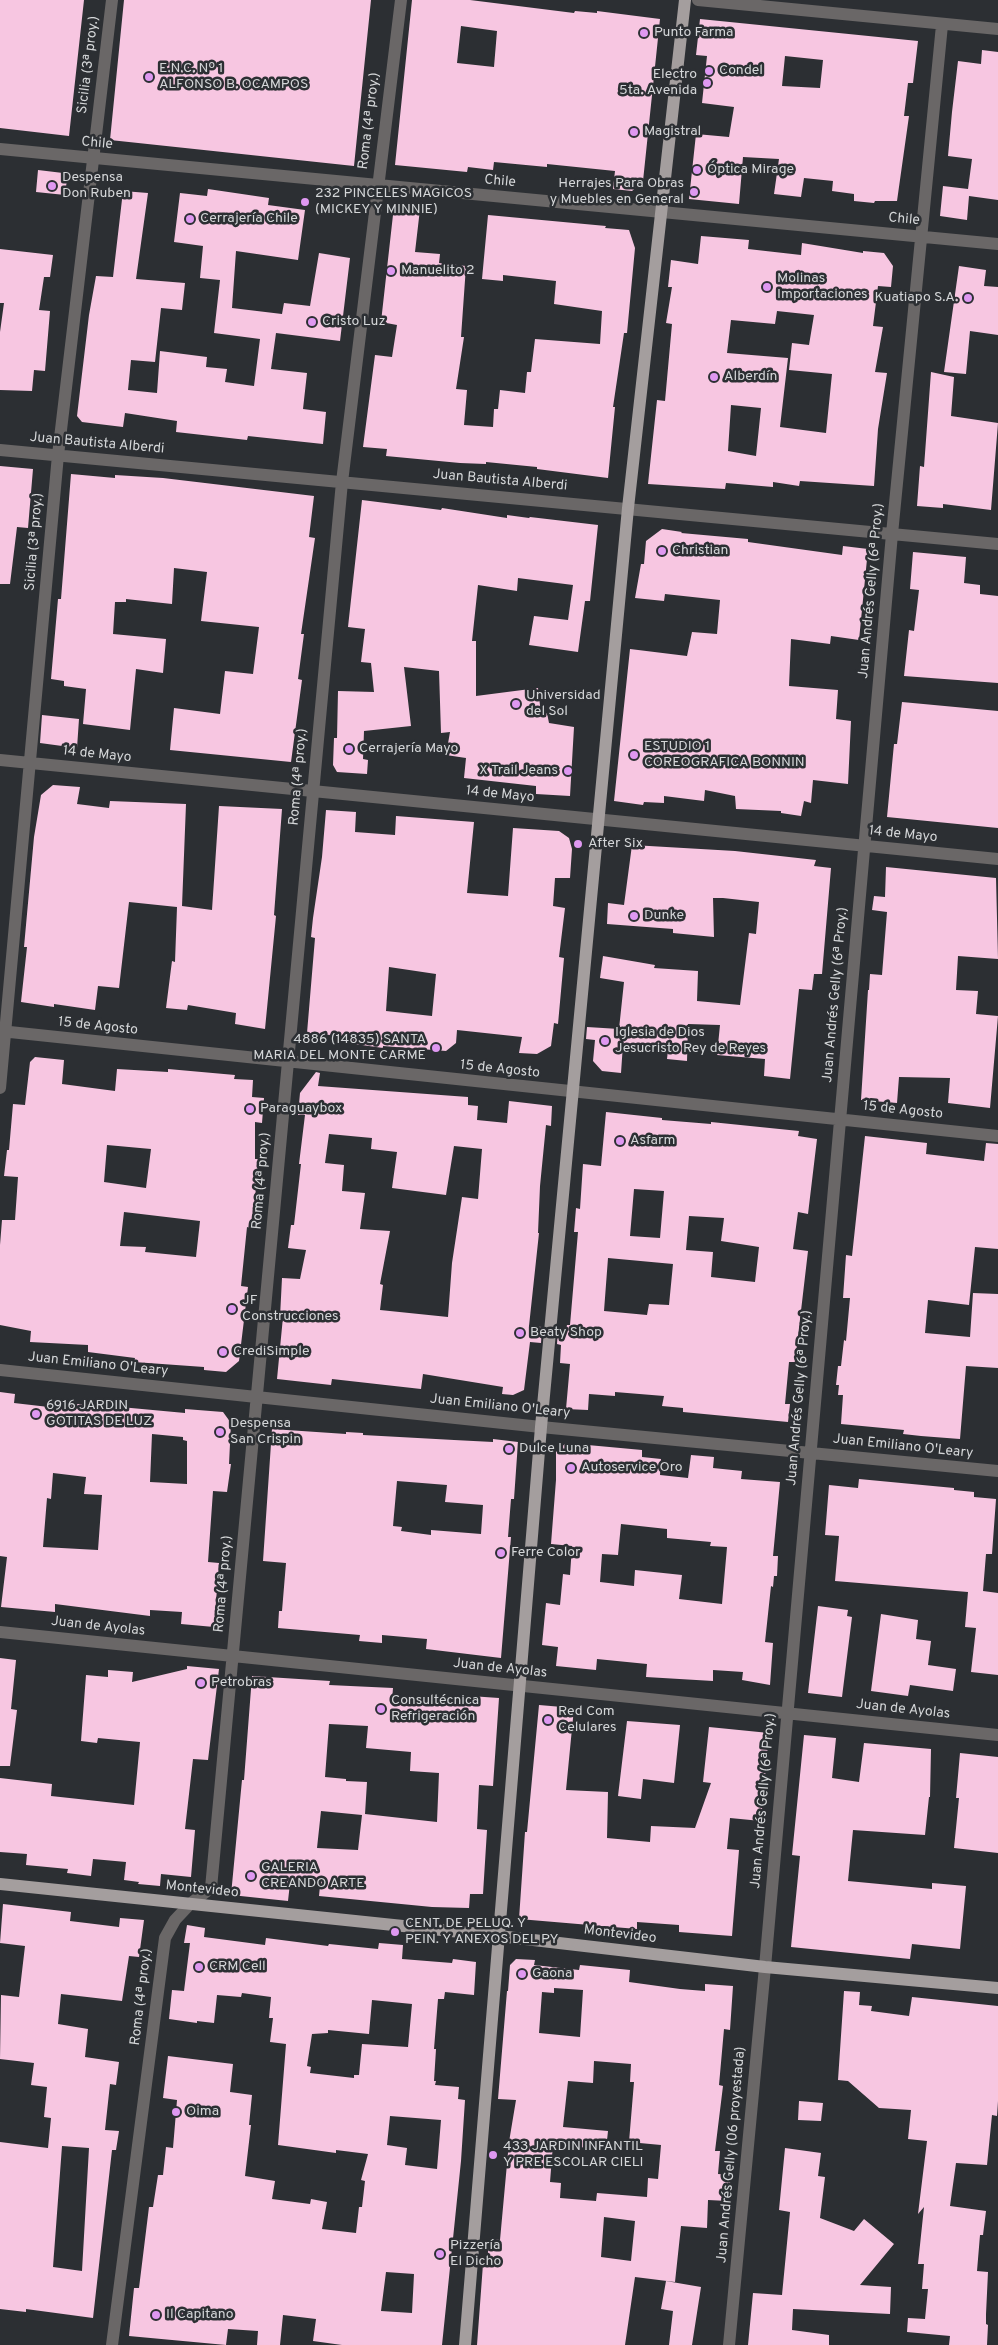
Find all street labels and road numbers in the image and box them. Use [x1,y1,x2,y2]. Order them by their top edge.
street label: Sicilia (3ª proy.) [75,15,103,115]
street label: Roma (4ª proy.) [356,72,384,170]
street label: Chile [80,134,114,154]
street label: Chile [483,172,517,192]
street label: Chile [887,210,921,230]
street label: Juan Bautista Alberdi [29,430,165,458]
street label: Juan Bautista Alberdi [432,467,568,495]
street label: Sicilia (3ª proy.) [22,492,48,592]
street label: Juan Andrés Gelly (6ª Proy.) [856,502,888,680]
street label: Roma (4ª proy.) [286,728,312,826]
street label: 14 de Mayo [62,743,132,767]
street label: 14 de Mayo [465,783,535,807]
street label: 14 de Mayo [868,823,938,847]
street label: Juan Andrés Gelly (6ª Proy.) [820,906,852,1084]
street label: 15 de Agosto [57,1014,139,1040]
street label: 15 de Agosto [459,1057,541,1083]
street label: 15 de Agosto [862,1098,944,1124]
street label: Roma (4ª proy.) [249,1132,275,1230]
street label: Juan Andrés Gelly (6ª Proy.) [784,1309,816,1487]
street label: Juan Emiliano O'Leary [27,1349,169,1381]
street label: Juan Emiliano O'Leary [429,1391,571,1423]
street label: Juan Emiliano O'Leary [832,1431,974,1463]
street label: Roma (4ª proy.) [211,1535,237,1633]
street label: Juan de Ayolas [50,1614,146,1640]
street label: Juan de Ayolas [452,1656,548,1682]
street label: Juan de Ayolas [855,1697,951,1723]
street label: Juan Andrés Gelly (6ª Proy.) [748,1712,780,1890]
street label: Montevideo [165,1878,239,1902]
street label: Montevideo [583,1922,657,1948]
street label: Roma (4ª proy.) [128,1948,156,2046]
street label: Juan Andrés Gelly (06 proyestada) [714,2046,750,2264]

